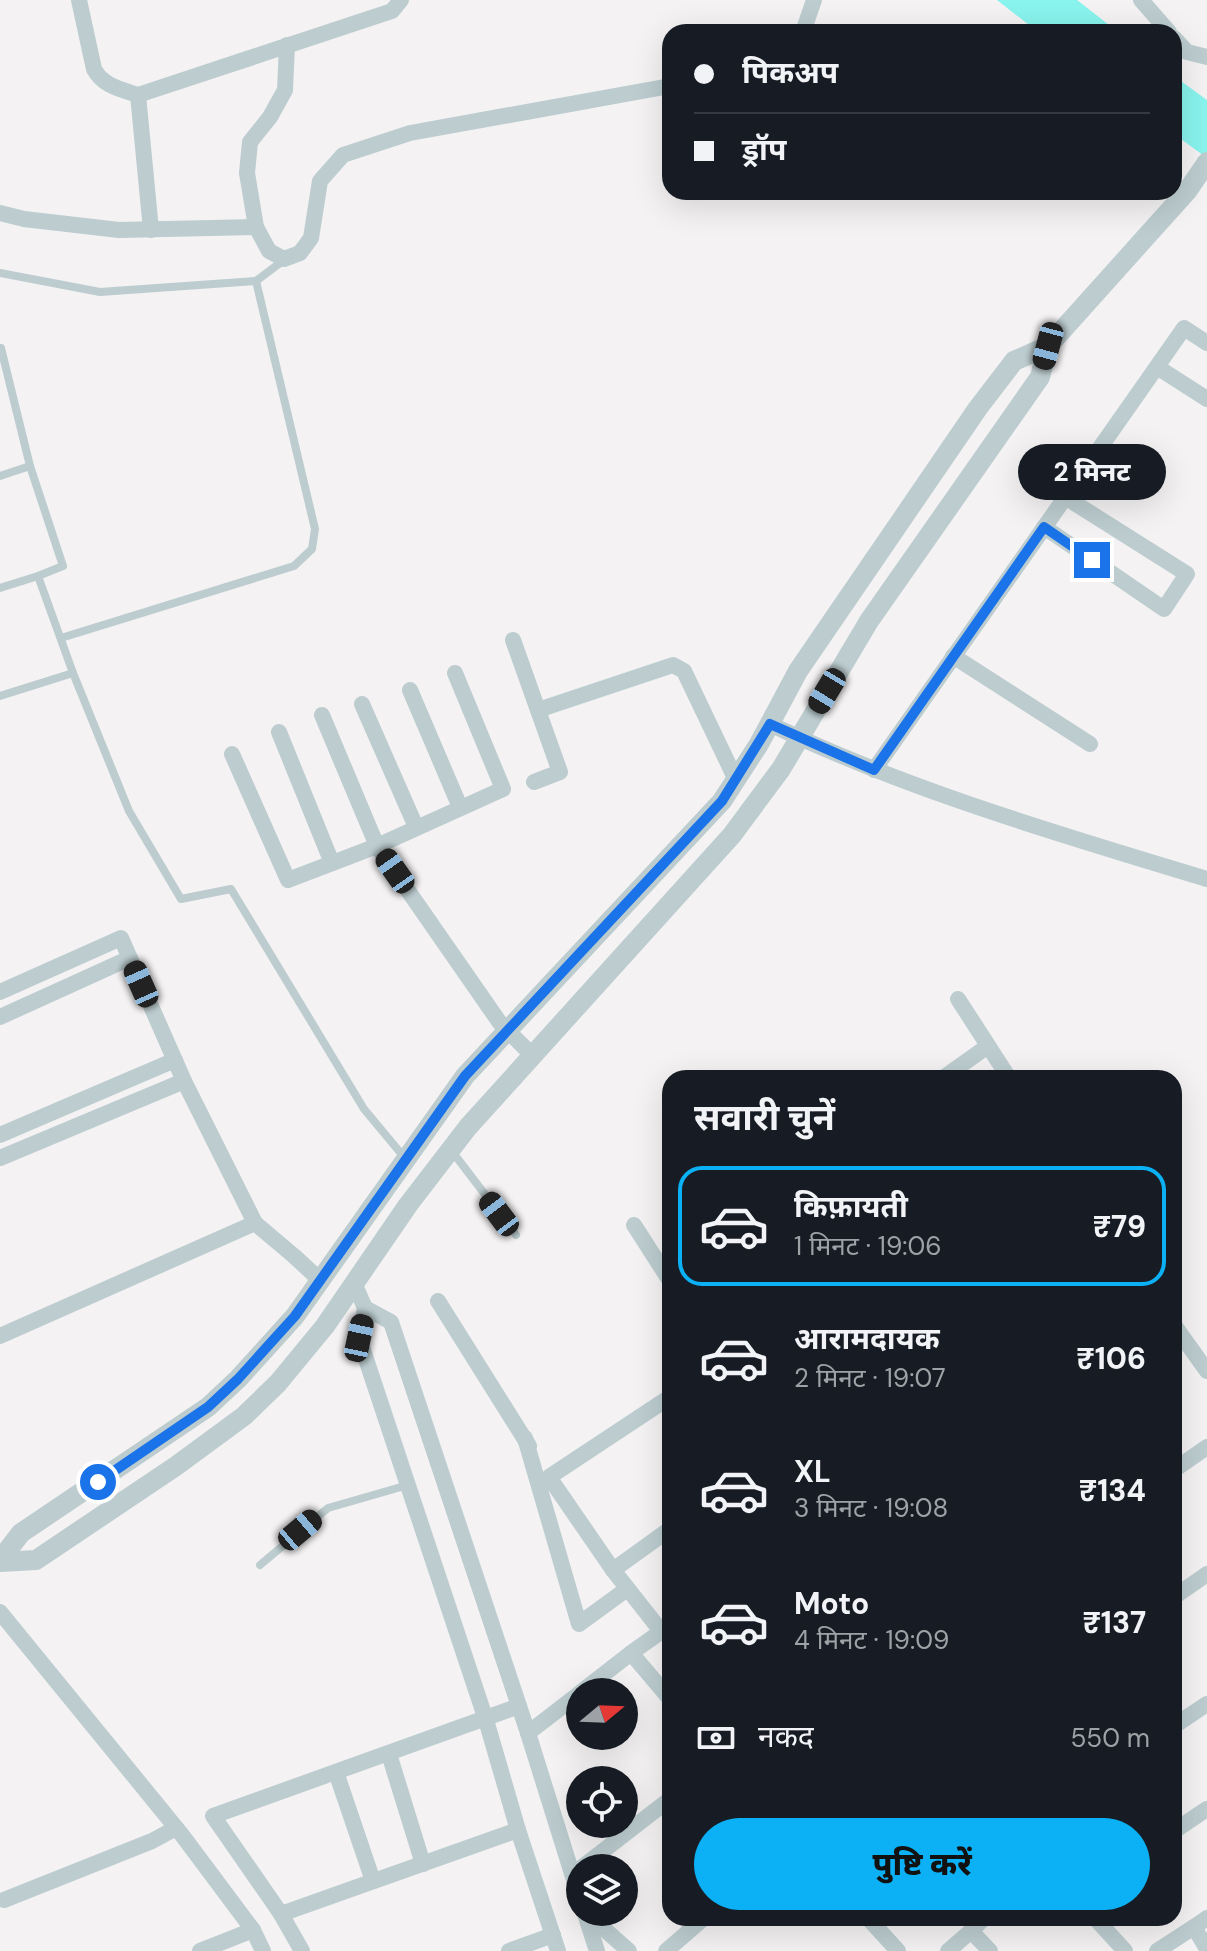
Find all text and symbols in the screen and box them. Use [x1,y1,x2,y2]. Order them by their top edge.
text: पिकअप [742,53,838,92]
text: ड्रॉप [742,130,786,169]
car [1030,320,1066,372]
callout: 2 मिनट [1018,444,1166,500]
text: 2 मिनट [1053,455,1131,489]
route end [1074,542,1110,578]
car [804,664,850,718]
car [371,844,419,898]
car [120,957,162,1011]
text: सवारी चुनें [694,1094,835,1141]
text: किफ़ायती [794,1187,908,1226]
car [475,1188,523,1240]
icon: car [698,1190,770,1262]
text: ₹79 [1093,1207,1146,1246]
text: 1 मिनट · 19:06 [794,1229,942,1263]
car [342,1312,376,1364]
text: आरामदायक [794,1319,940,1358]
icon: car [698,1322,770,1394]
text: ₹106 [1076,1339,1146,1378]
text: 2 मिनट · 19:07 [794,1361,946,1395]
text: XL [794,1452,831,1491]
icon: car [698,1454,770,1526]
route start [80,1464,116,1500]
text: ₹134 [1079,1471,1146,1510]
text: 3 मिनट · 19:08 [794,1491,948,1525]
car [274,1505,326,1555]
text: Moto [794,1584,869,1623]
icon: car [698,1586,770,1658]
text: ₹137 [1082,1603,1146,1642]
text: 4 मिनट · 19:09 [794,1623,949,1657]
north arrow [566,1678,638,1750]
map controls [566,1678,638,1926]
icon: cash [694,1716,738,1760]
text: नकद [758,1717,814,1756]
text: 550 m [1070,1721,1150,1755]
button: locate [566,1766,638,1838]
button: पुष्टि करें [694,1818,1150,1910]
button: layers [566,1854,638,1926]

